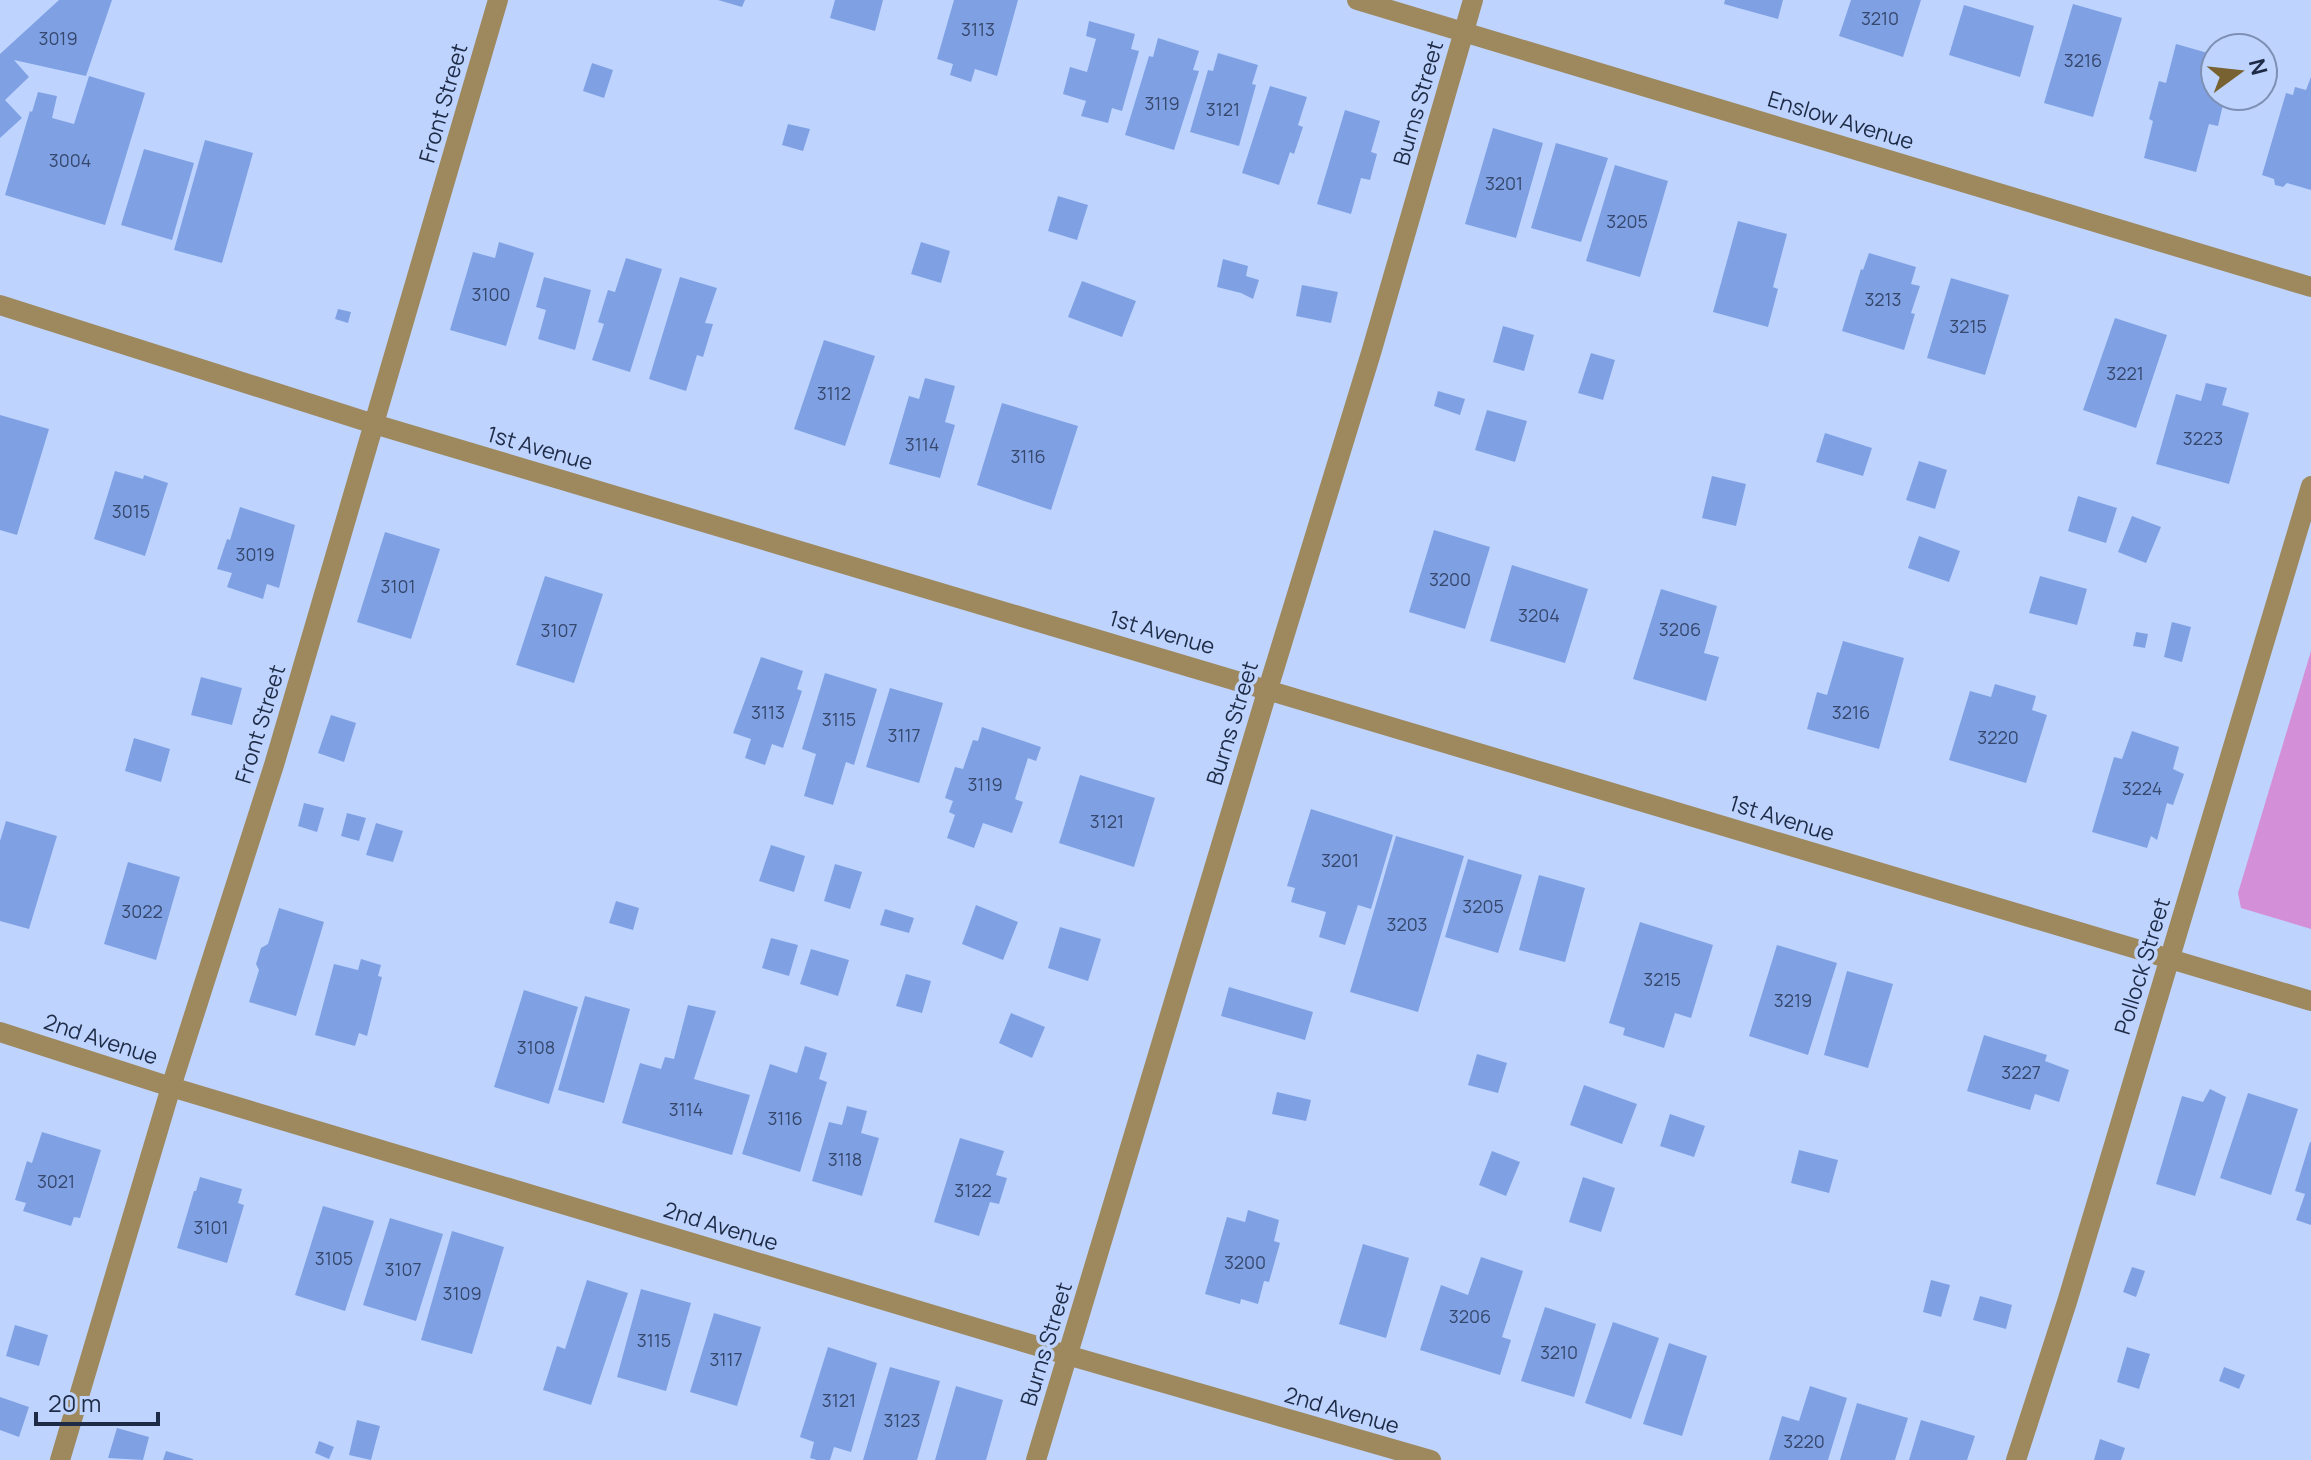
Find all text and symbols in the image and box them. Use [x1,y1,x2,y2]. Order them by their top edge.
house number: 3210 [1861,6,1899,30]
house number: 3113 [961,17,995,41]
house number: 3019 [38,26,78,50]
north arrow [2199,32,2279,112]
street label: Burns Street [1386,37,1450,169]
street label: Front Street [412,40,474,166]
house number: 3216 [2064,48,2102,72]
text: N [2242,55,2275,78]
street label: Enslow Avenue [1764,84,1918,157]
house number: 3119 [1144,91,1180,115]
house number: 3121 [1206,97,1240,121]
house number: 3004 [49,148,91,172]
house number: 3201 [1485,171,1523,195]
house number: 3205 [1606,209,1648,233]
house number: 3100 [472,282,510,306]
house number: 3213 [1864,287,1902,311]
house number: 3215 [1949,314,1987,338]
house number: 3221 [2106,361,2144,385]
house number: 3112 [817,381,851,405]
street label: 1st Avenue [484,419,596,477]
house number: 3223 [2183,426,2223,450]
house number: 3114 [905,432,939,456]
house number: 3116 [1010,444,1046,468]
house number: 3015 [112,499,150,523]
house number: 3019 [235,542,275,566]
house number: 3200 [1429,567,1471,591]
house number: 3101 [381,574,415,598]
street label: 1st Avenue [1106,603,1218,661]
house number: 3204 [1518,603,1560,627]
house number: 3206 [1659,617,1701,641]
house number: 3107 [541,618,578,642]
street label: Burns Street [1199,657,1265,789]
street label: Front Street [228,661,292,787]
house number: 3113 [751,700,785,724]
house number: 3216 [1832,700,1870,724]
house number: 3115 [822,707,856,731]
house number: 3117 [887,723,921,747]
house number: 3220 [1977,725,2019,749]
house number: 3119 [967,772,1003,796]
house number: 3224 [2122,776,2162,800]
street label: 1st Avenue [1726,788,1838,848]
house number: 3121 [1090,809,1124,833]
house number: 3201 [1321,848,1359,872]
house number: 3205 [1462,894,1504,918]
street label: Pollock Street [2107,894,2177,1038]
house number: 3022 [121,899,163,923]
house number: 3203 [1386,912,1428,936]
house number: 3215 [1643,967,1681,991]
house number: 3219 [1774,988,1812,1012]
street label: 2nd Avenue [40,1006,162,1072]
house number: 3108 [517,1035,555,1059]
house number: 3227 [2001,1060,2041,1084]
house number: 3114 [669,1097,703,1121]
house number: 3116 [767,1106,803,1130]
house number: 3118 [828,1147,862,1171]
house number: 3021 [37,1169,75,1193]
house number: 3122 [954,1178,992,1202]
street label: 2nd Avenue [660,1194,782,1258]
house number: 3101 [194,1215,228,1239]
house number: 3105 [315,1246,353,1270]
house number: 3200 [1224,1250,1266,1274]
house number: 3107 [385,1257,422,1281]
street label: Burns Street [1013,1278,1079,1410]
house number: 3109 [442,1281,482,1305]
house number: 3206 [1449,1304,1491,1328]
house number: 3115 [637,1328,671,1352]
house number: 3210 [1540,1340,1578,1364]
house number: 3117 [709,1347,743,1371]
scale bar [36,1376,158,1426]
street label: 2nd Avenue [1281,1379,1403,1441]
text: 20 m [48,1386,101,1419]
house number: 3121 [822,1388,856,1412]
house number: 3123 [883,1408,921,1432]
house number: 3220 [1783,1429,1825,1453]

